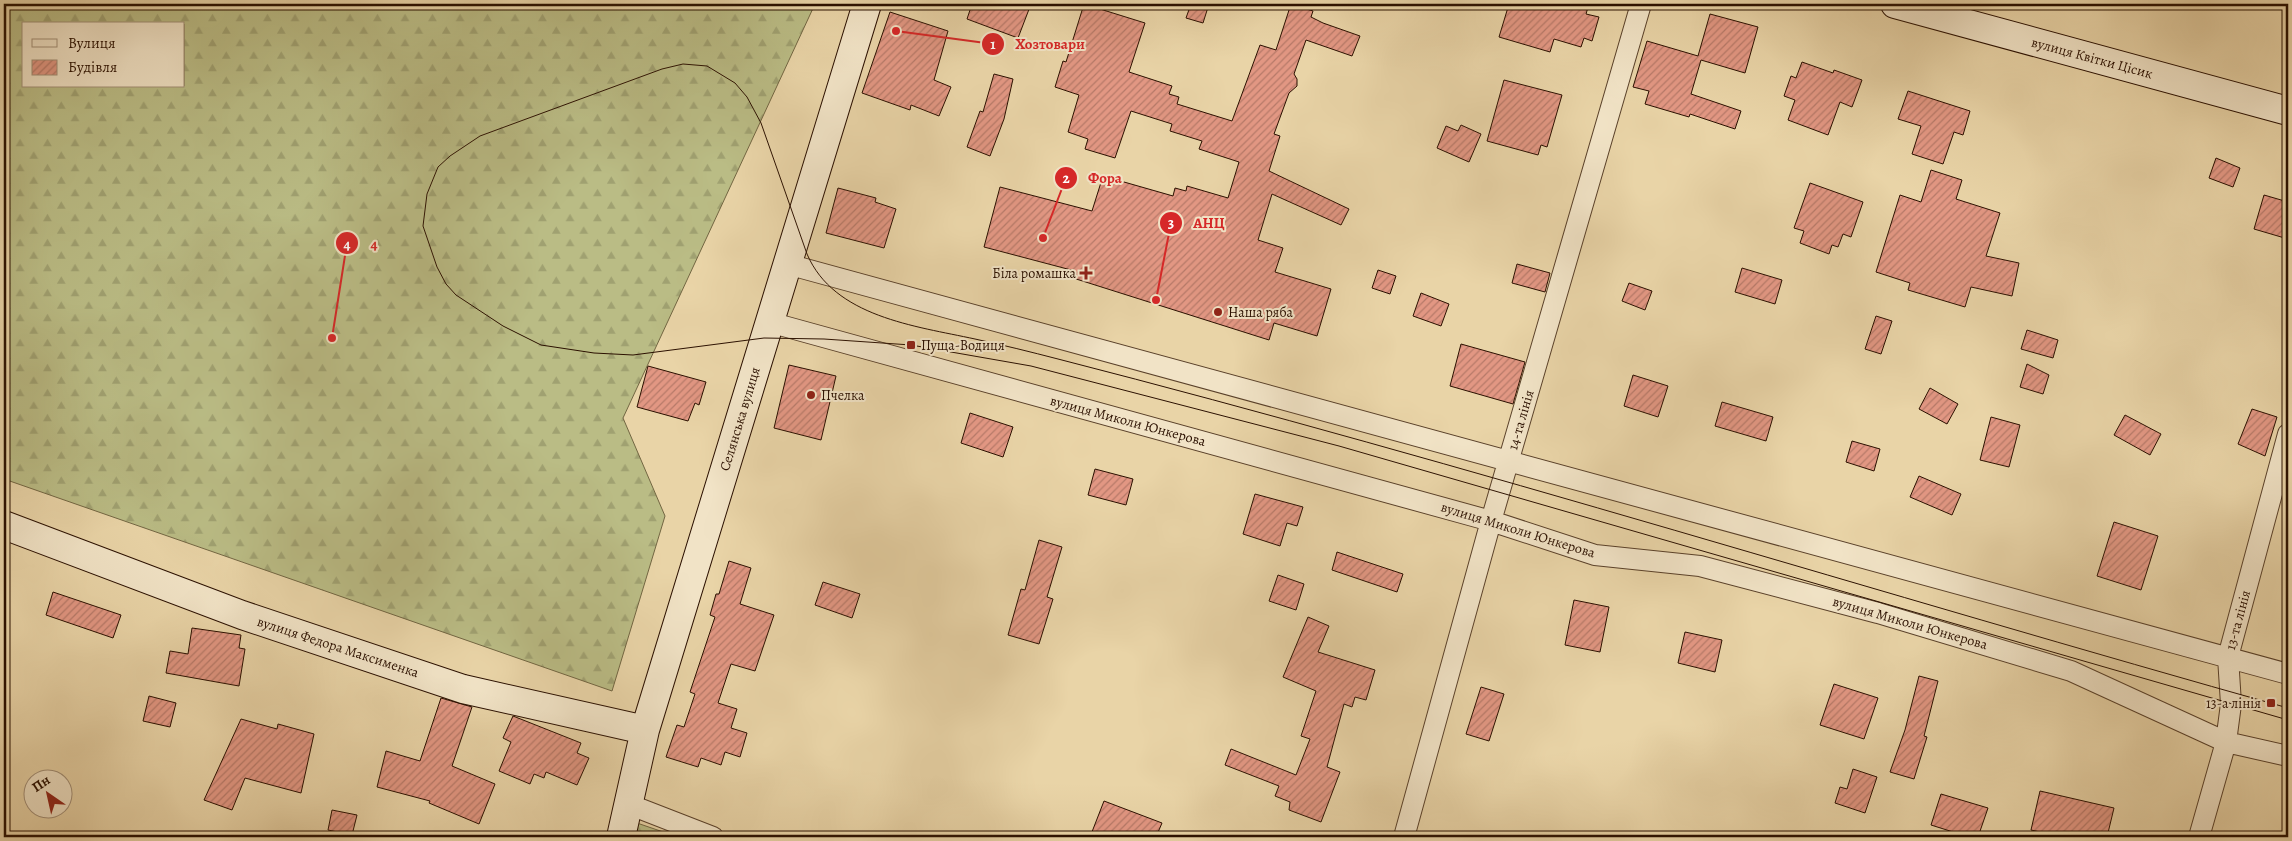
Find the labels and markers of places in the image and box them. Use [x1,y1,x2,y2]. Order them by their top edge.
callout: Хозтовари [980,29,1095,59]
callout: Фора [1053,163,1132,193]
callout: АНЦ [1159,208,1235,238]
callout: 4 [335,228,387,258]
place label: Біла ромашка [992,264,1077,283]
marker: Біла ромашка [1080,267,1092,279]
place label: Наша ряба [1228,303,1294,322]
marker: Наша ряба [1212,306,1224,318]
place label: Пуща-Водиця [921,336,1005,355]
marker: Пуща-Водиця [905,339,917,351]
place label: Пчелка [821,386,865,405]
marker: Пчелка [805,389,817,401]
place label: 13-а лінія [2206,694,2261,713]
marker: 13-а лінія [2265,697,2277,709]

